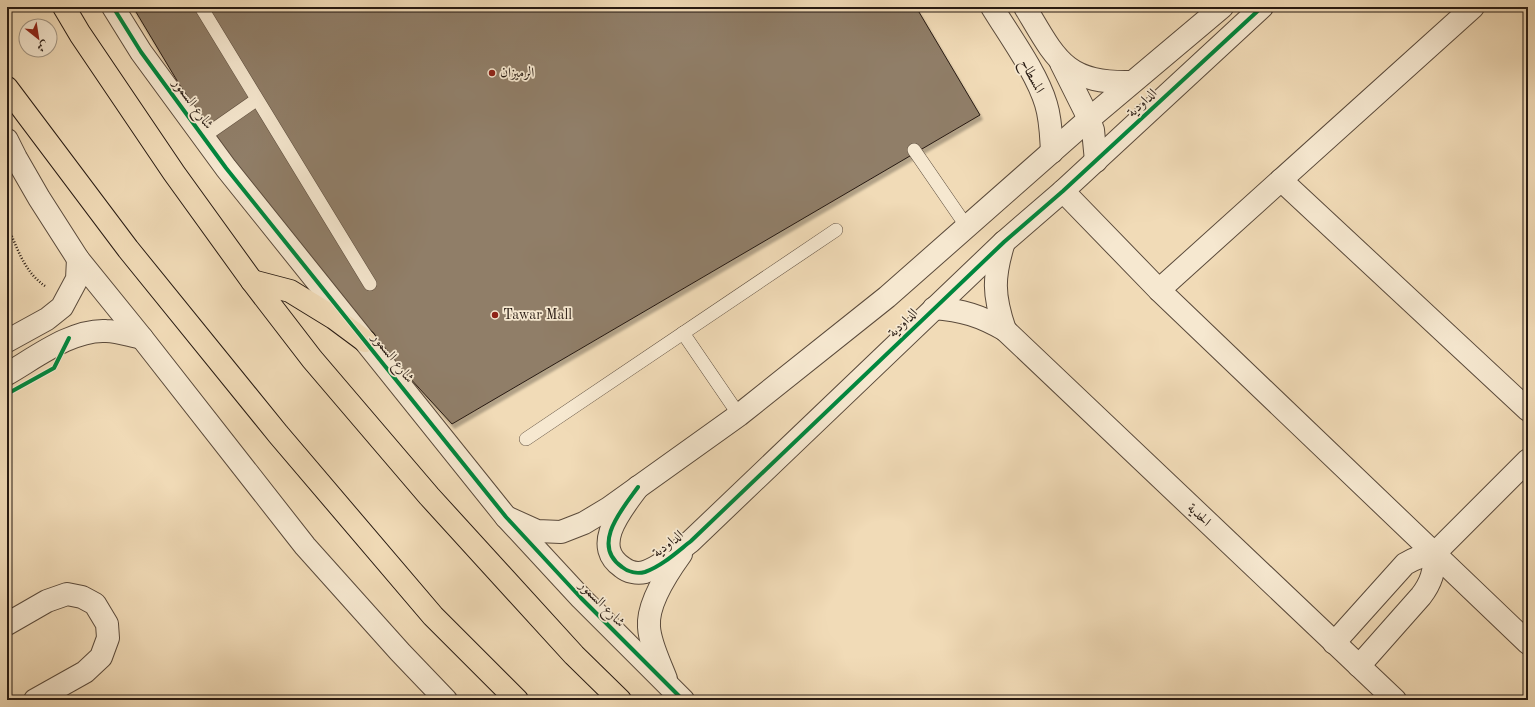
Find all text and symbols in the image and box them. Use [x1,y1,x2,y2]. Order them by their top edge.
north arrow [18,18,58,58]
text: ش [35,38,50,53]
street label: المسطاح [1013,57,1047,98]
place label: الرميزان [500,65,534,81]
marker: الرميزان [487,68,497,78]
street label: شارع السمور [166,75,216,134]
street label: الداودية [1125,86,1160,121]
street label: الداودية [886,306,921,341]
place label: Tawar Mall [503,308,572,322]
marker: Tawar Mall [490,310,500,320]
street label: شارع السمور [365,329,417,388]
street label: الحدية [1184,501,1213,530]
street label: الداودية [650,528,687,561]
street label: شارع السمور [572,577,627,633]

